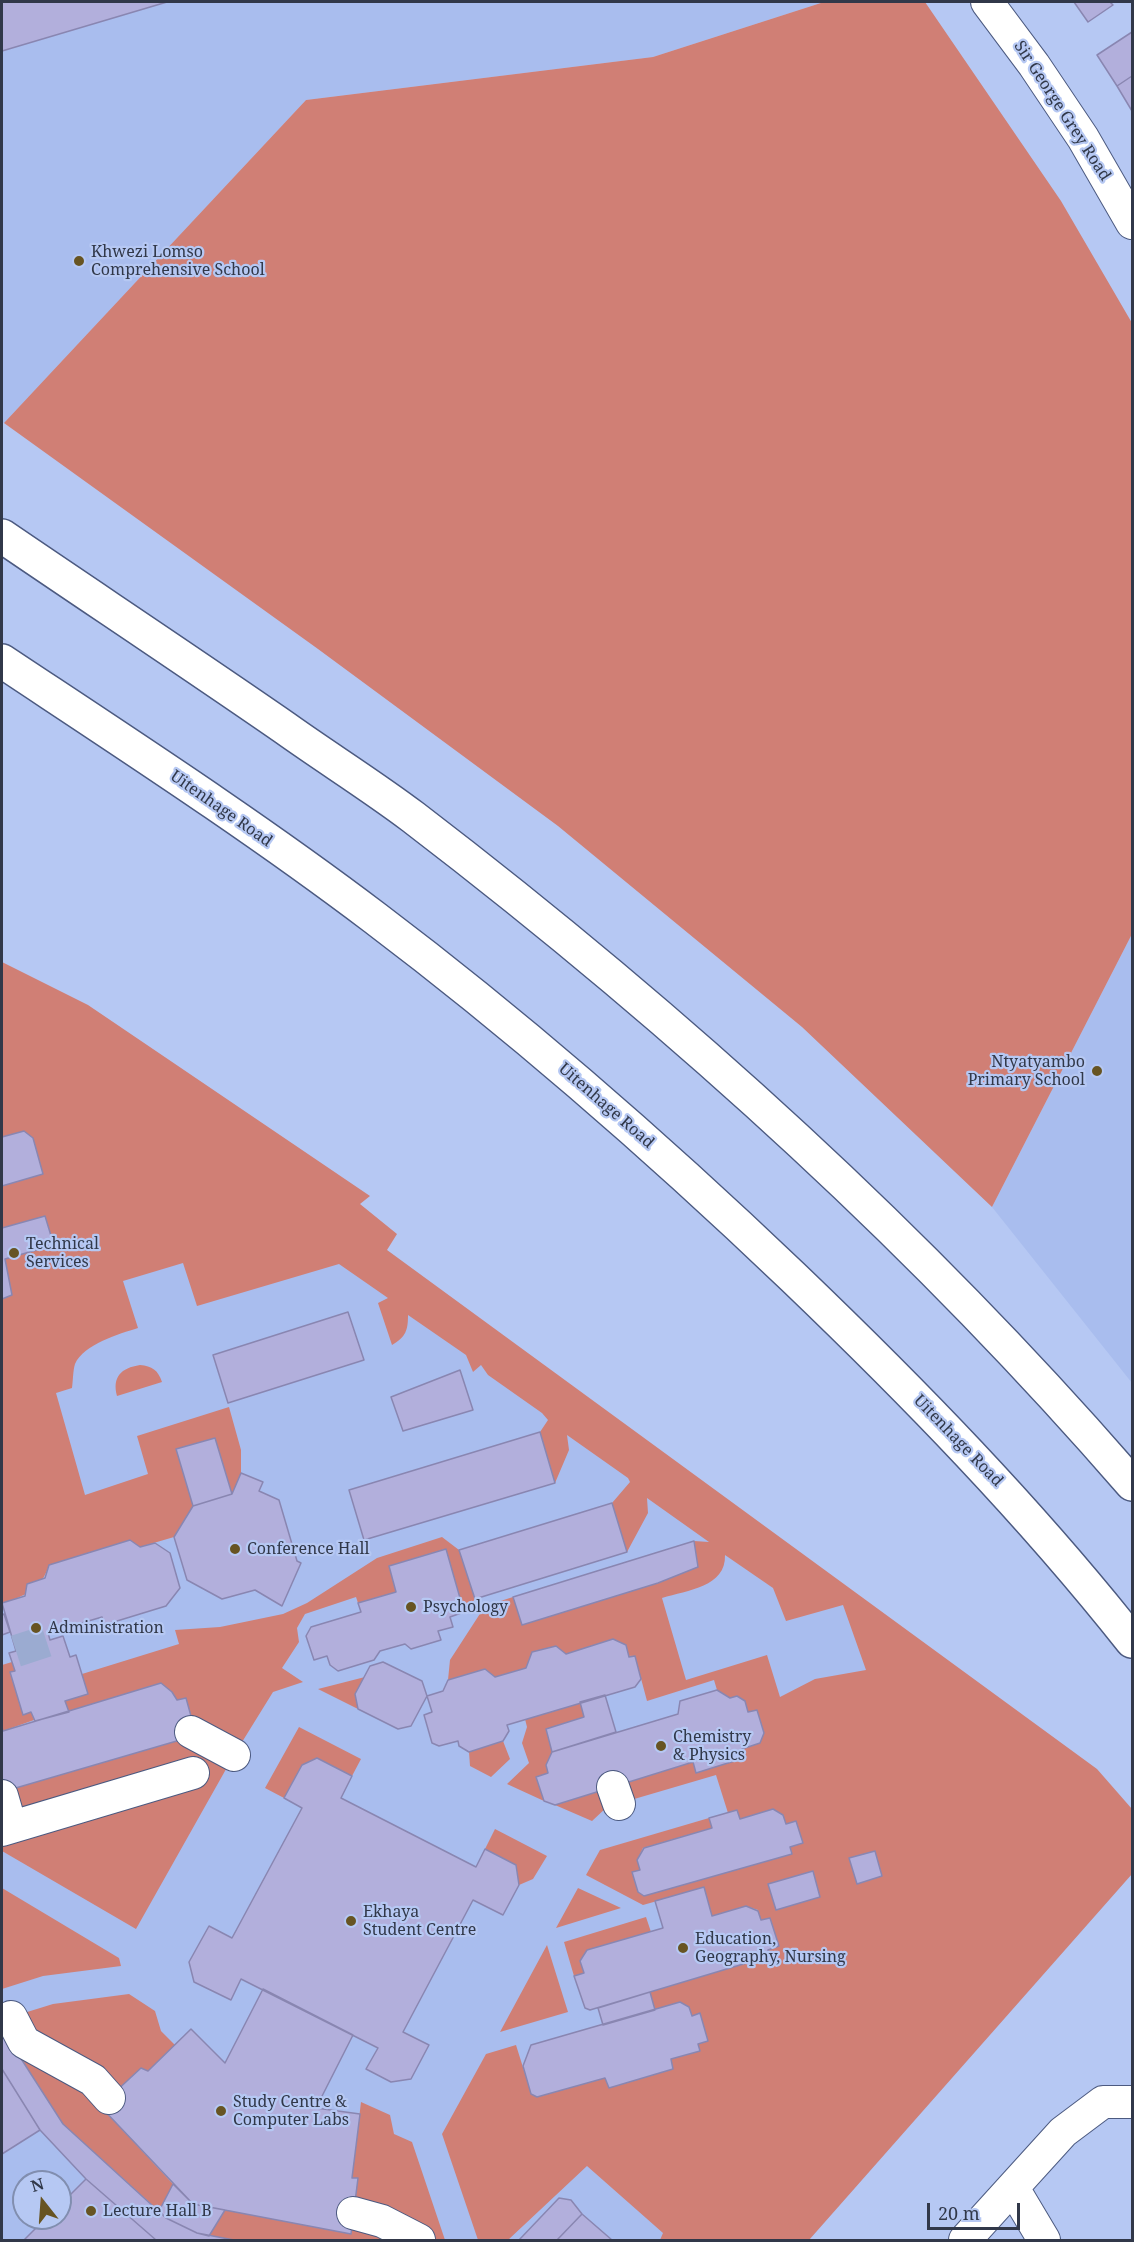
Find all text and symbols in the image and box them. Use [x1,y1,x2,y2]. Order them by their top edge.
street label: Sir George Grey Road [1010,37,1114,185]
place label: Khwezi Lomso Comprehensive School [91,242,265,280]
marker: Khwezi Lomso Comprehensive School [72,254,86,268]
street label: Uitenhage Road [166,767,276,851]
place label: Ntyatyambo Primary School [968,1052,1085,1090]
street label: Uitenhage Road [554,1059,658,1153]
marker: Ntyatyambo Primary School [1090,1064,1104,1078]
place label: Technical Services [26,1234,99,1272]
marker: Technical Services [7,1246,21,1260]
street label: Uitenhage Road [909,1391,1007,1491]
place label: Conference Hall [247,1539,369,1559]
marker: Conference Hall [228,1542,242,1556]
place label: Psychology [423,1597,508,1617]
marker: Psychology [404,1600,418,1614]
place label: Administration [48,1618,164,1638]
marker: Administration [29,1621,43,1635]
place label: Chemistry & Physics [673,1727,751,1765]
marker: Chemistry & Physics [654,1739,668,1753]
place label: Ekhaya Student Centre [363,1902,476,1940]
marker: Ekhaya Student Centre [344,1914,358,1928]
place label: Education, Geography, Nursing [695,1929,846,1967]
marker: Education, Geography, Nursing [676,1941,690,1955]
place label: Study Centre & Computer Labs [233,2092,349,2130]
marker: Study Centre & Computer Labs [214,2104,228,2118]
north arrow [12,2170,72,2230]
text: N [28,2172,47,2197]
scale bar [930,2191,1023,2229]
place label: Lecture Hall B [103,2201,212,2221]
text: 20 m [938,2201,980,2225]
marker: Lecture Hall B [84,2204,98,2218]

